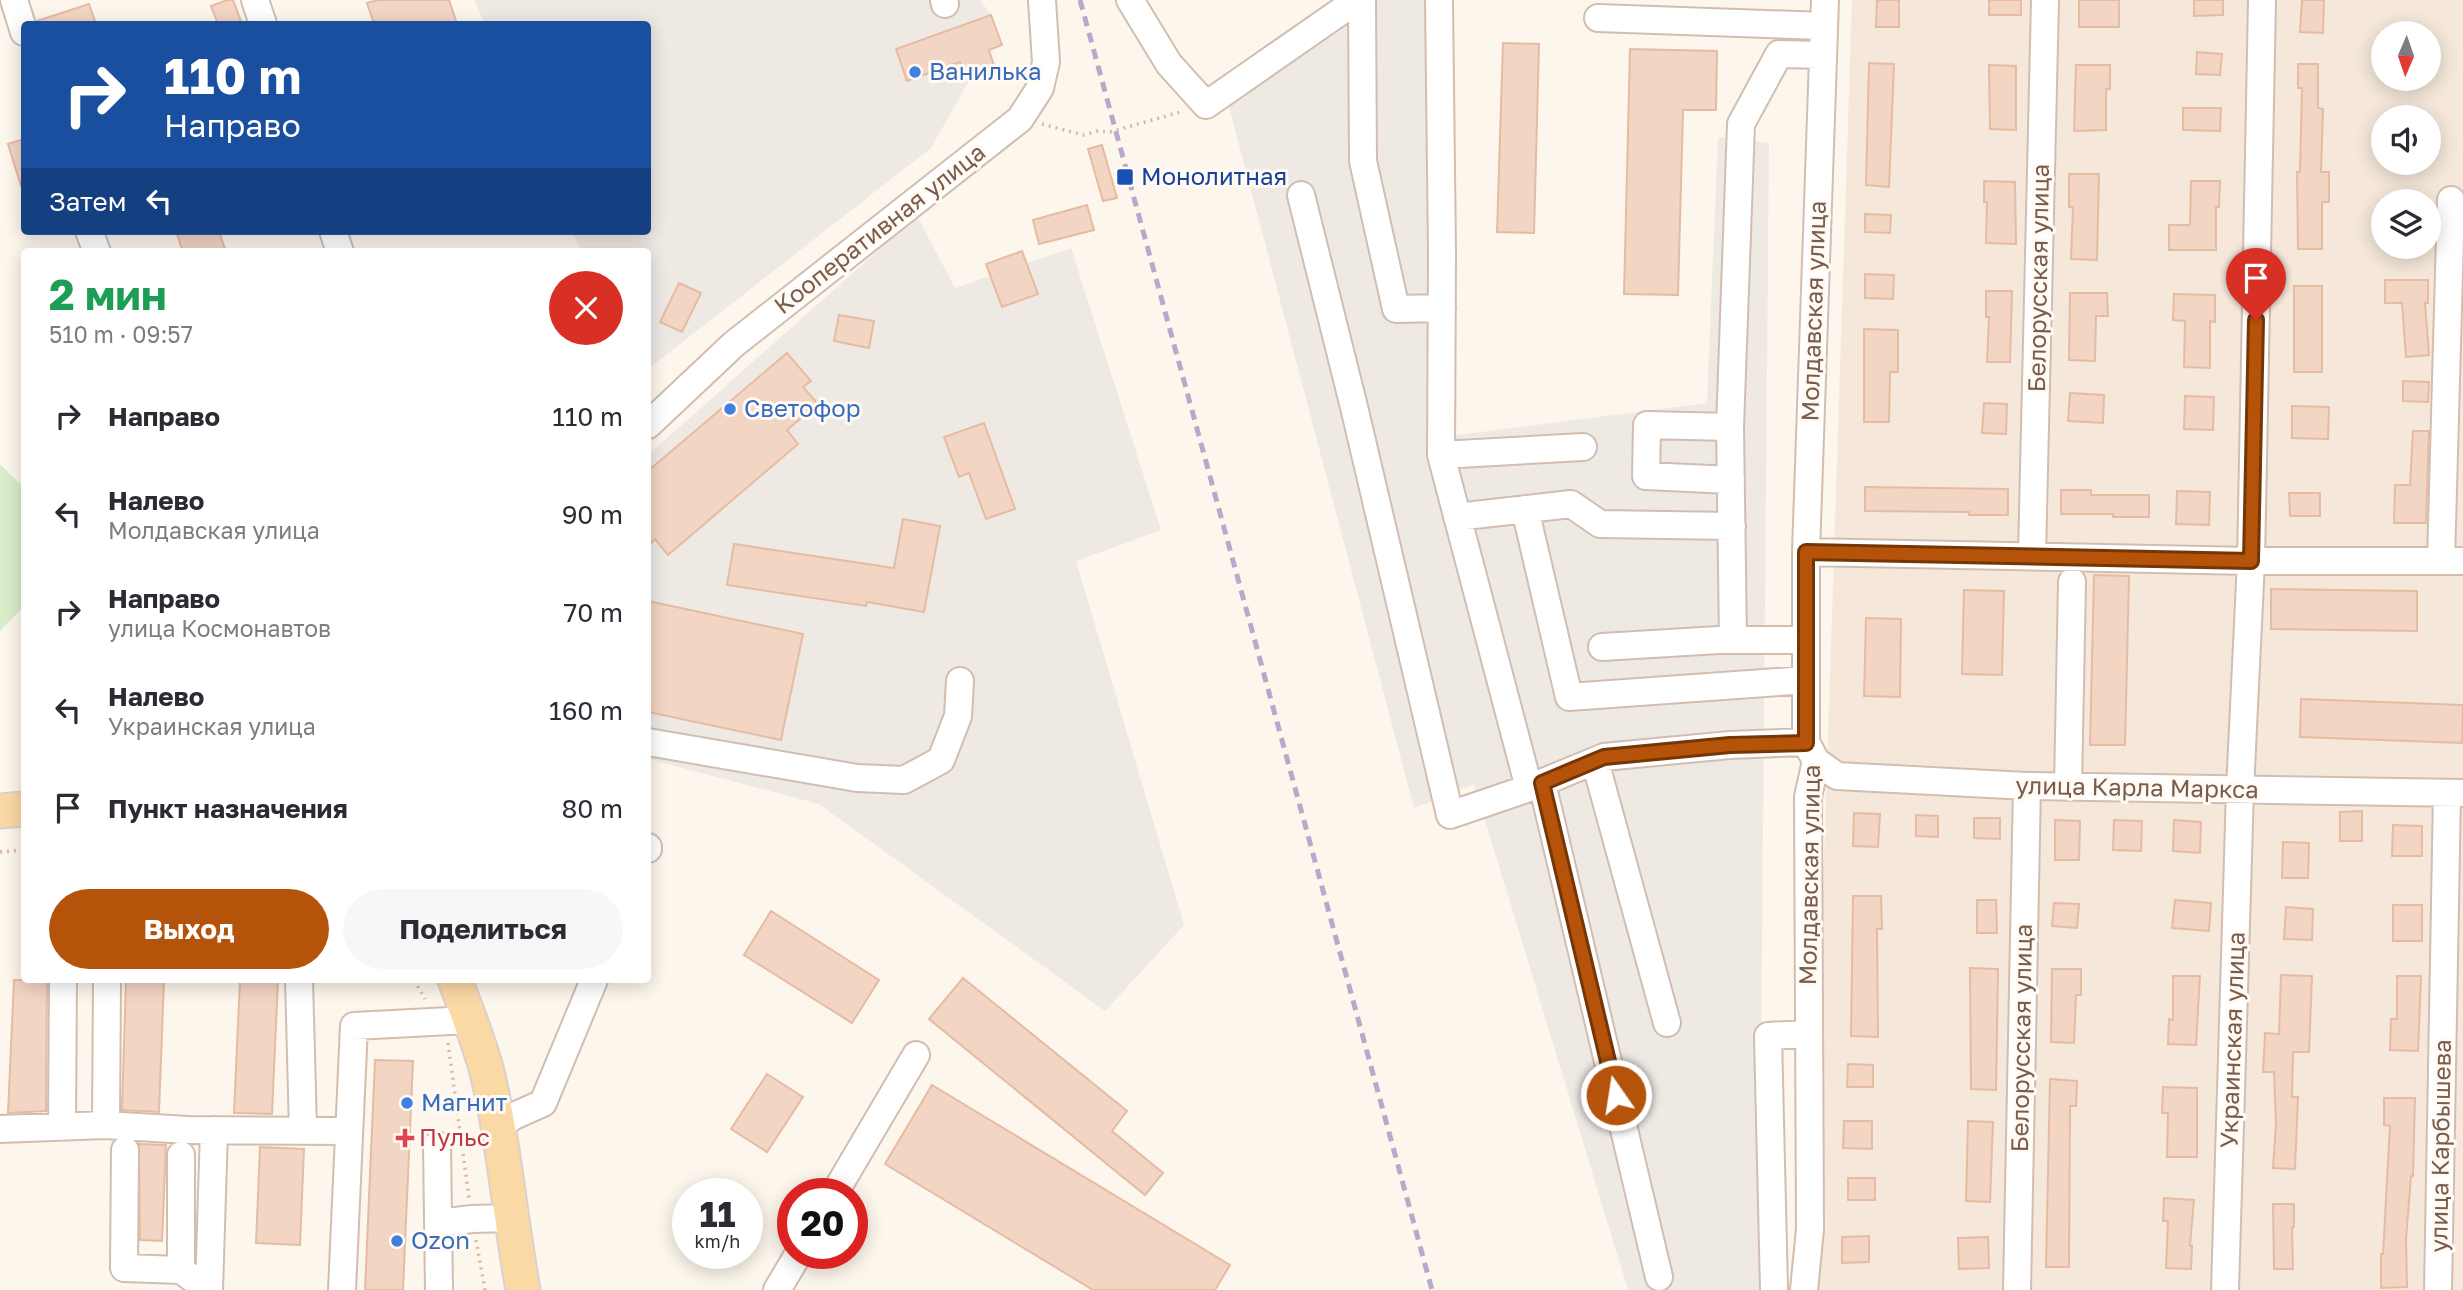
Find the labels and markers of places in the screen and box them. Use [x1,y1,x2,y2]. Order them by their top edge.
place label: Ванилька [929,56,1042,85]
marker: Ванилька [907,64,923,80]
place label: Монолитная [1141,161,1287,190]
marker: Монолитная [1115,167,1135,187]
pin [2226,248,2286,320]
place label: Светофор [744,393,860,422]
marker: Светофор [722,401,738,417]
place label: Магнит [421,1087,508,1116]
marker: Магнит [399,1095,415,1111]
place label: Пульс [419,1122,490,1151]
marker: Пульс [397,1130,413,1146]
place label: Ozon [411,1225,470,1254]
marker: Ozon [389,1233,405,1249]

